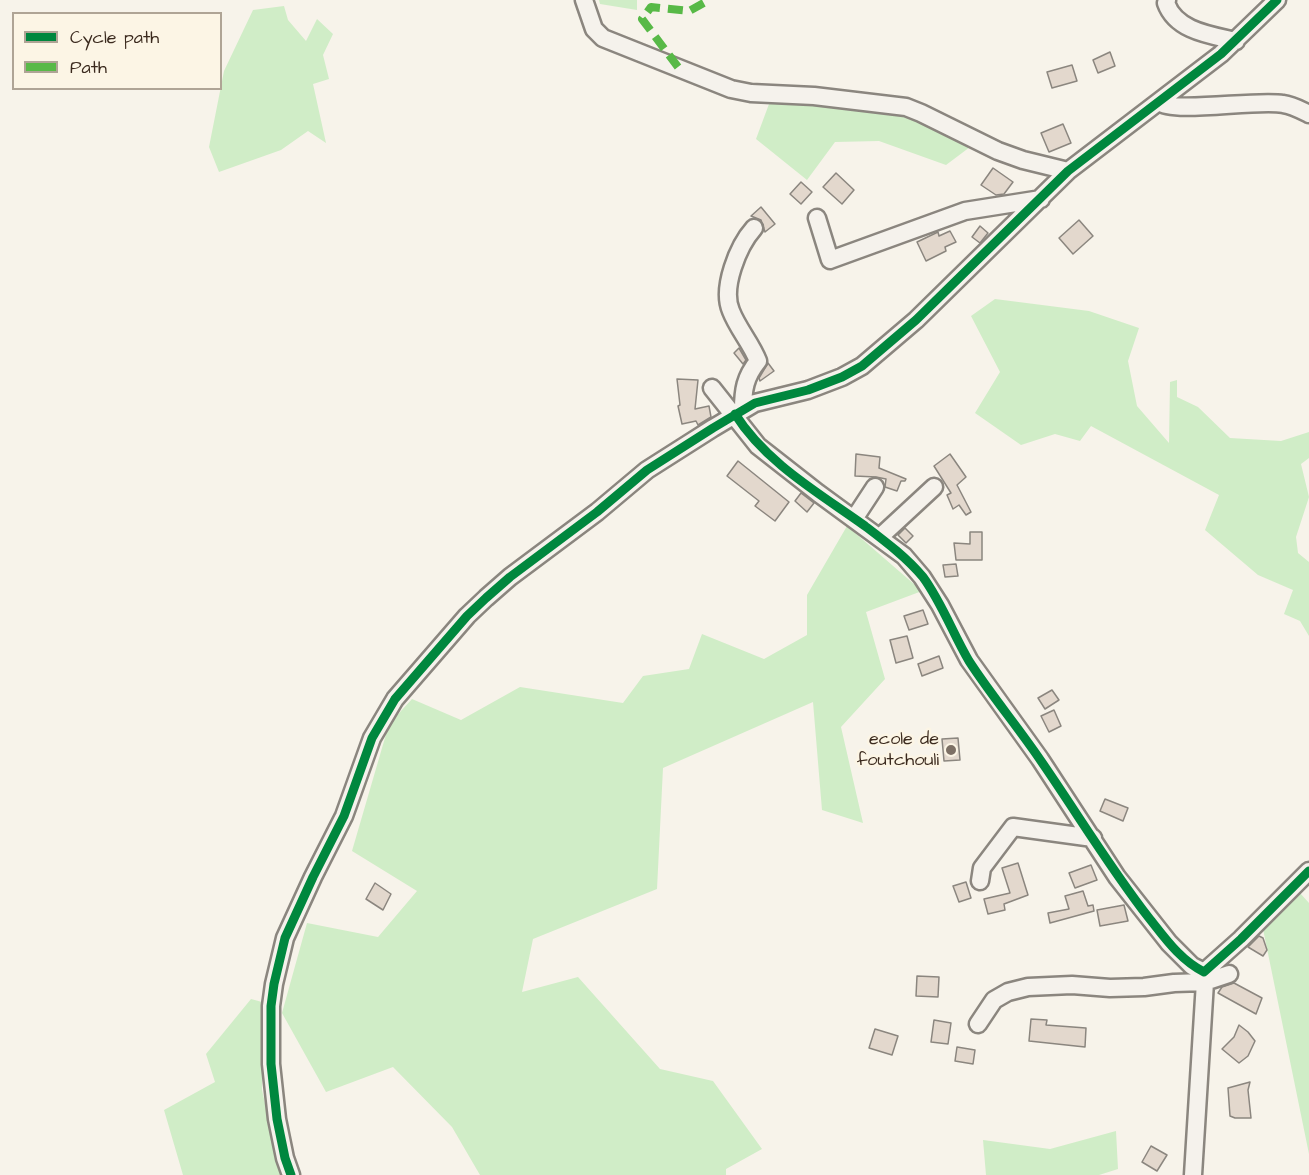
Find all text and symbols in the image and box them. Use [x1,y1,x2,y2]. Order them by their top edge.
legend [12,12,222,90]
text: Cycle path [70,25,159,50]
text: Path [70,55,107,80]
place label: ecole de foutchouli [857,729,939,771]
marker: ecole de foutchouli [944,743,958,757]

